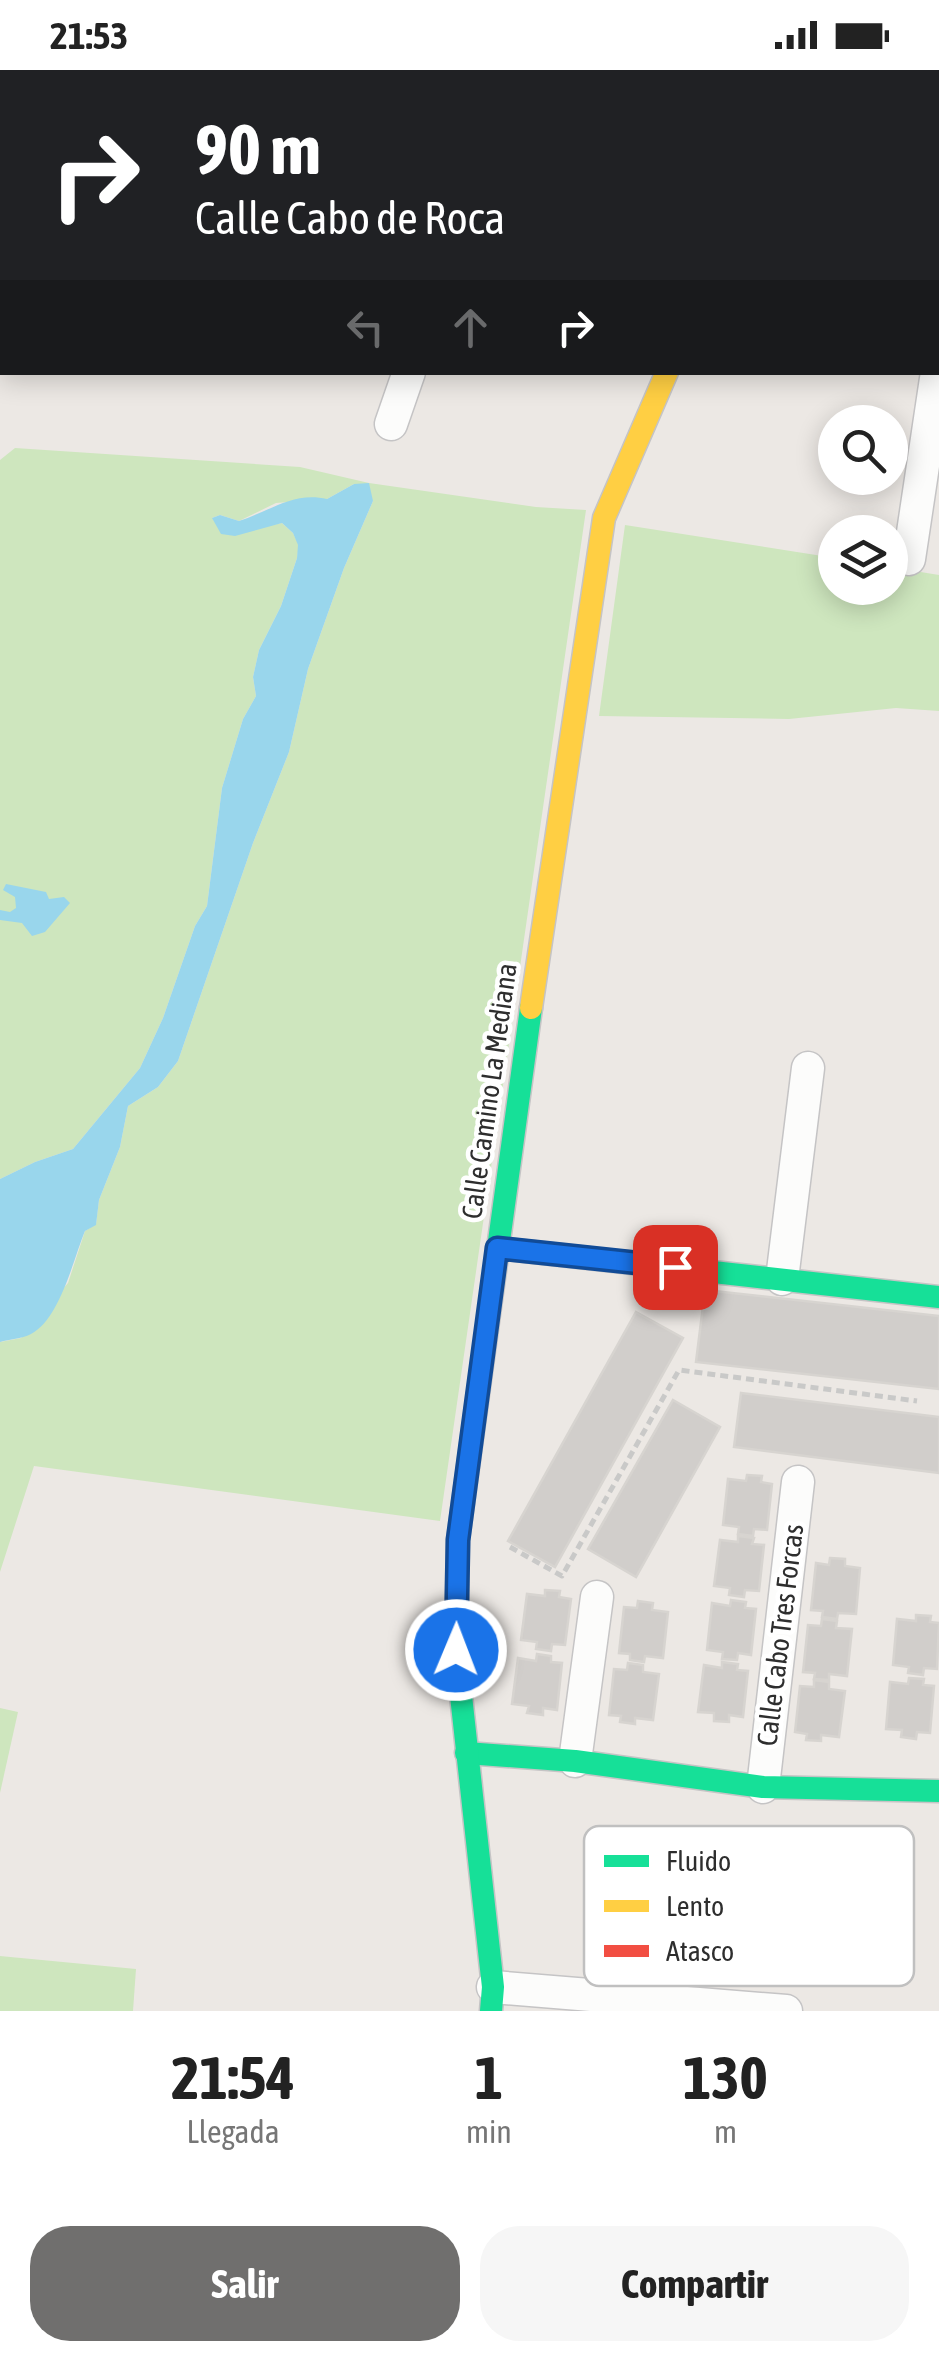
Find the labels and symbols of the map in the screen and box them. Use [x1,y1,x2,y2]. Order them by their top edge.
street label: Calle Camino La Mediana [455,961,523,1221]
pin [633,1225,718,1310]
street label: Calle Cabo Tres Forcas [751,1522,809,1748]
position arrow [404,1598,508,1702]
legend [584,1826,914,1986]
text: Fluido [666,1845,731,1877]
text: Lento [666,1890,724,1922]
text: Atasco [666,1935,734,1967]

